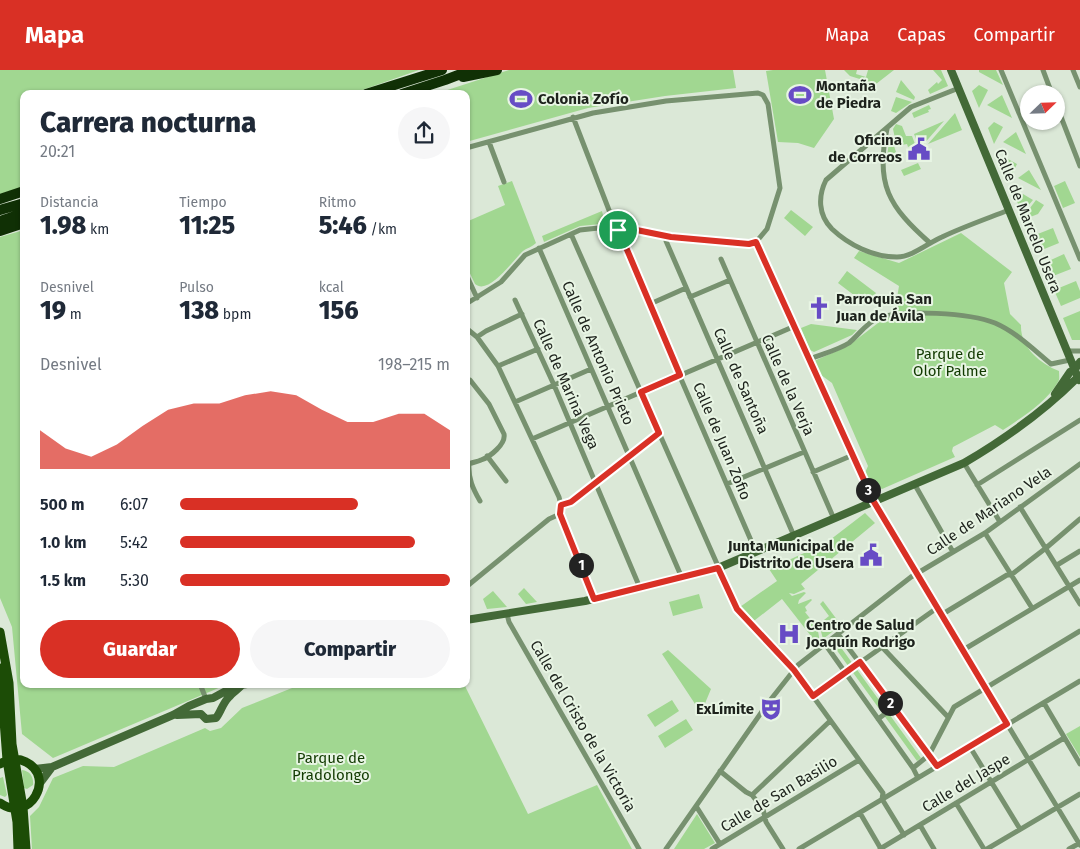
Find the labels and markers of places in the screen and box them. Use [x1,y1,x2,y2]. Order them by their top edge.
place label: Montaña de Piedra [816,77,881,112]
sports icon: Montaña de Piedra [787,82,813,108]
sports icon: Colonia Zofío [508,86,534,112]
place label: Colonia Zofío [538,90,629,108]
place label: Oficina de Correos [828,131,902,166]
public building icon: Oficina de Correos [906,136,932,162]
pin [597,209,639,251]
place label: Parroquia San Juan de Ávila [835,290,932,325]
church icon: Parroquia San Juan de Ávila [806,295,832,321]
pin: 3 [856,478,880,502]
place label: Junta Municipal de Distrito de Usera [727,537,854,572]
public building icon: Junta Municipal de Distrito de Usera [858,542,884,568]
pin: 1 [568,552,594,578]
place label: Centro de Salud Joaquín Rodrigo [805,616,916,651]
hospital icon: Centro de Salud Joaquín Rodrigo [776,621,802,647]
pin: 2 [878,690,902,716]
theatre icon: ExLímite [758,696,784,722]
place label: ExLímite [696,700,754,718]

